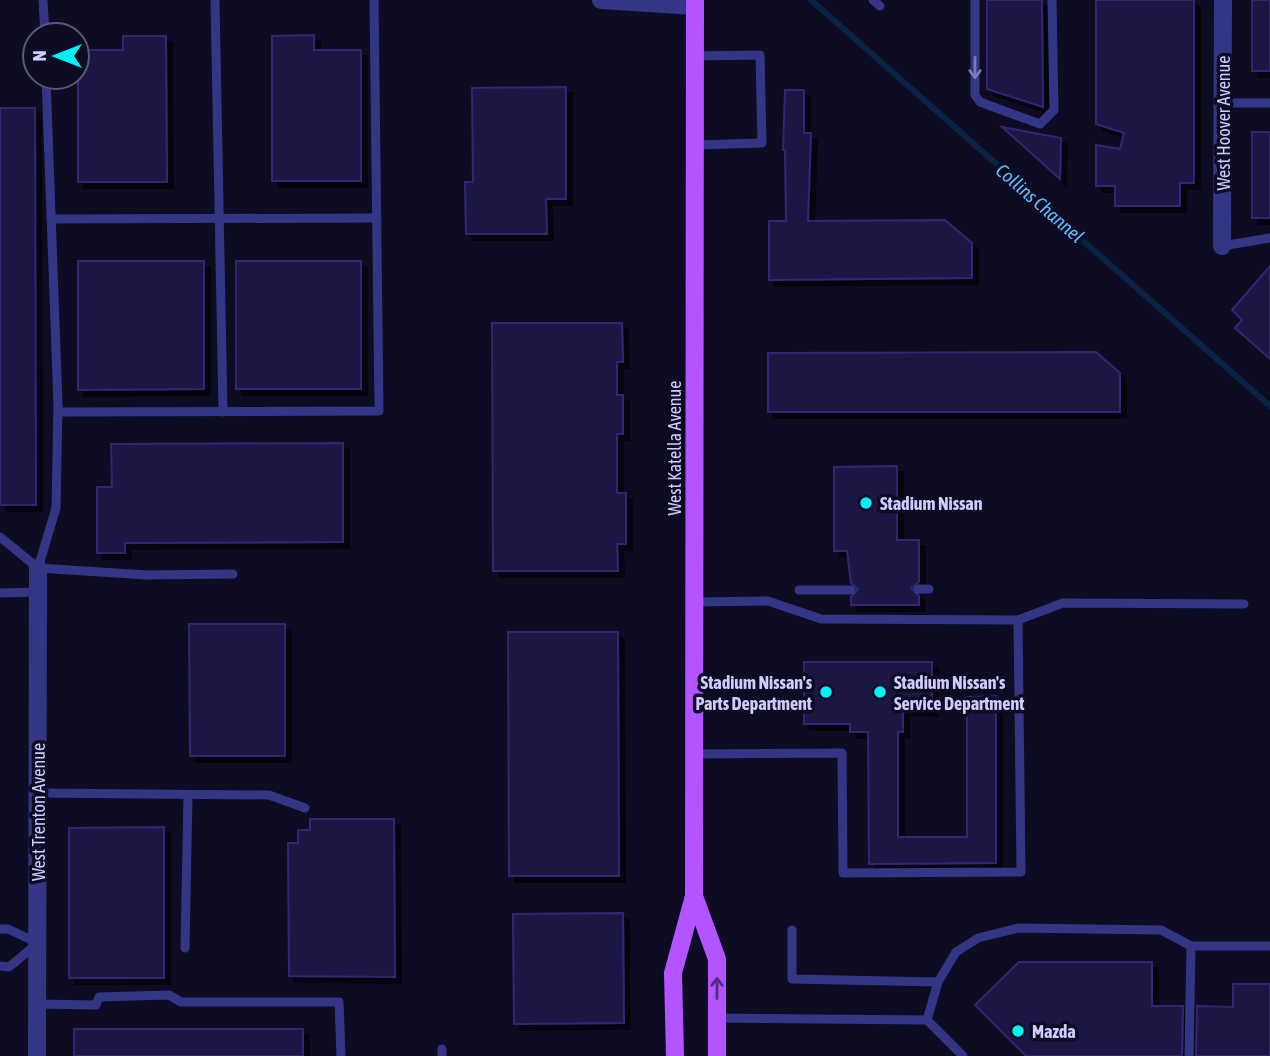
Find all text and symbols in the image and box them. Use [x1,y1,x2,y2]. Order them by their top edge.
north arrow [21,21,91,91]
text: N [28,50,50,62]
one-way arrow [968,56,982,79]
street label: West Hoover Avenue [1213,56,1234,190]
water label: Collins Channel [992,159,1088,247]
street label: West Katella Avenue [664,381,685,515]
place label: Stadium Nissan [880,493,983,514]
marker: Stadium Nissan [858,495,874,511]
place label: Stadium Nissan's Parts Department [696,672,813,714]
place label: Stadium Nissan's Service Department [894,672,1025,714]
marker: Stadium Nissan's Parts Department [818,684,834,700]
marker: Stadium Nissan's Service Department [872,684,888,700]
street label: West Trenton Avenue [28,743,49,881]
one-way arrow [710,977,724,1000]
place label: Mazda [1032,1021,1076,1042]
marker: Mazda [1010,1023,1026,1039]

